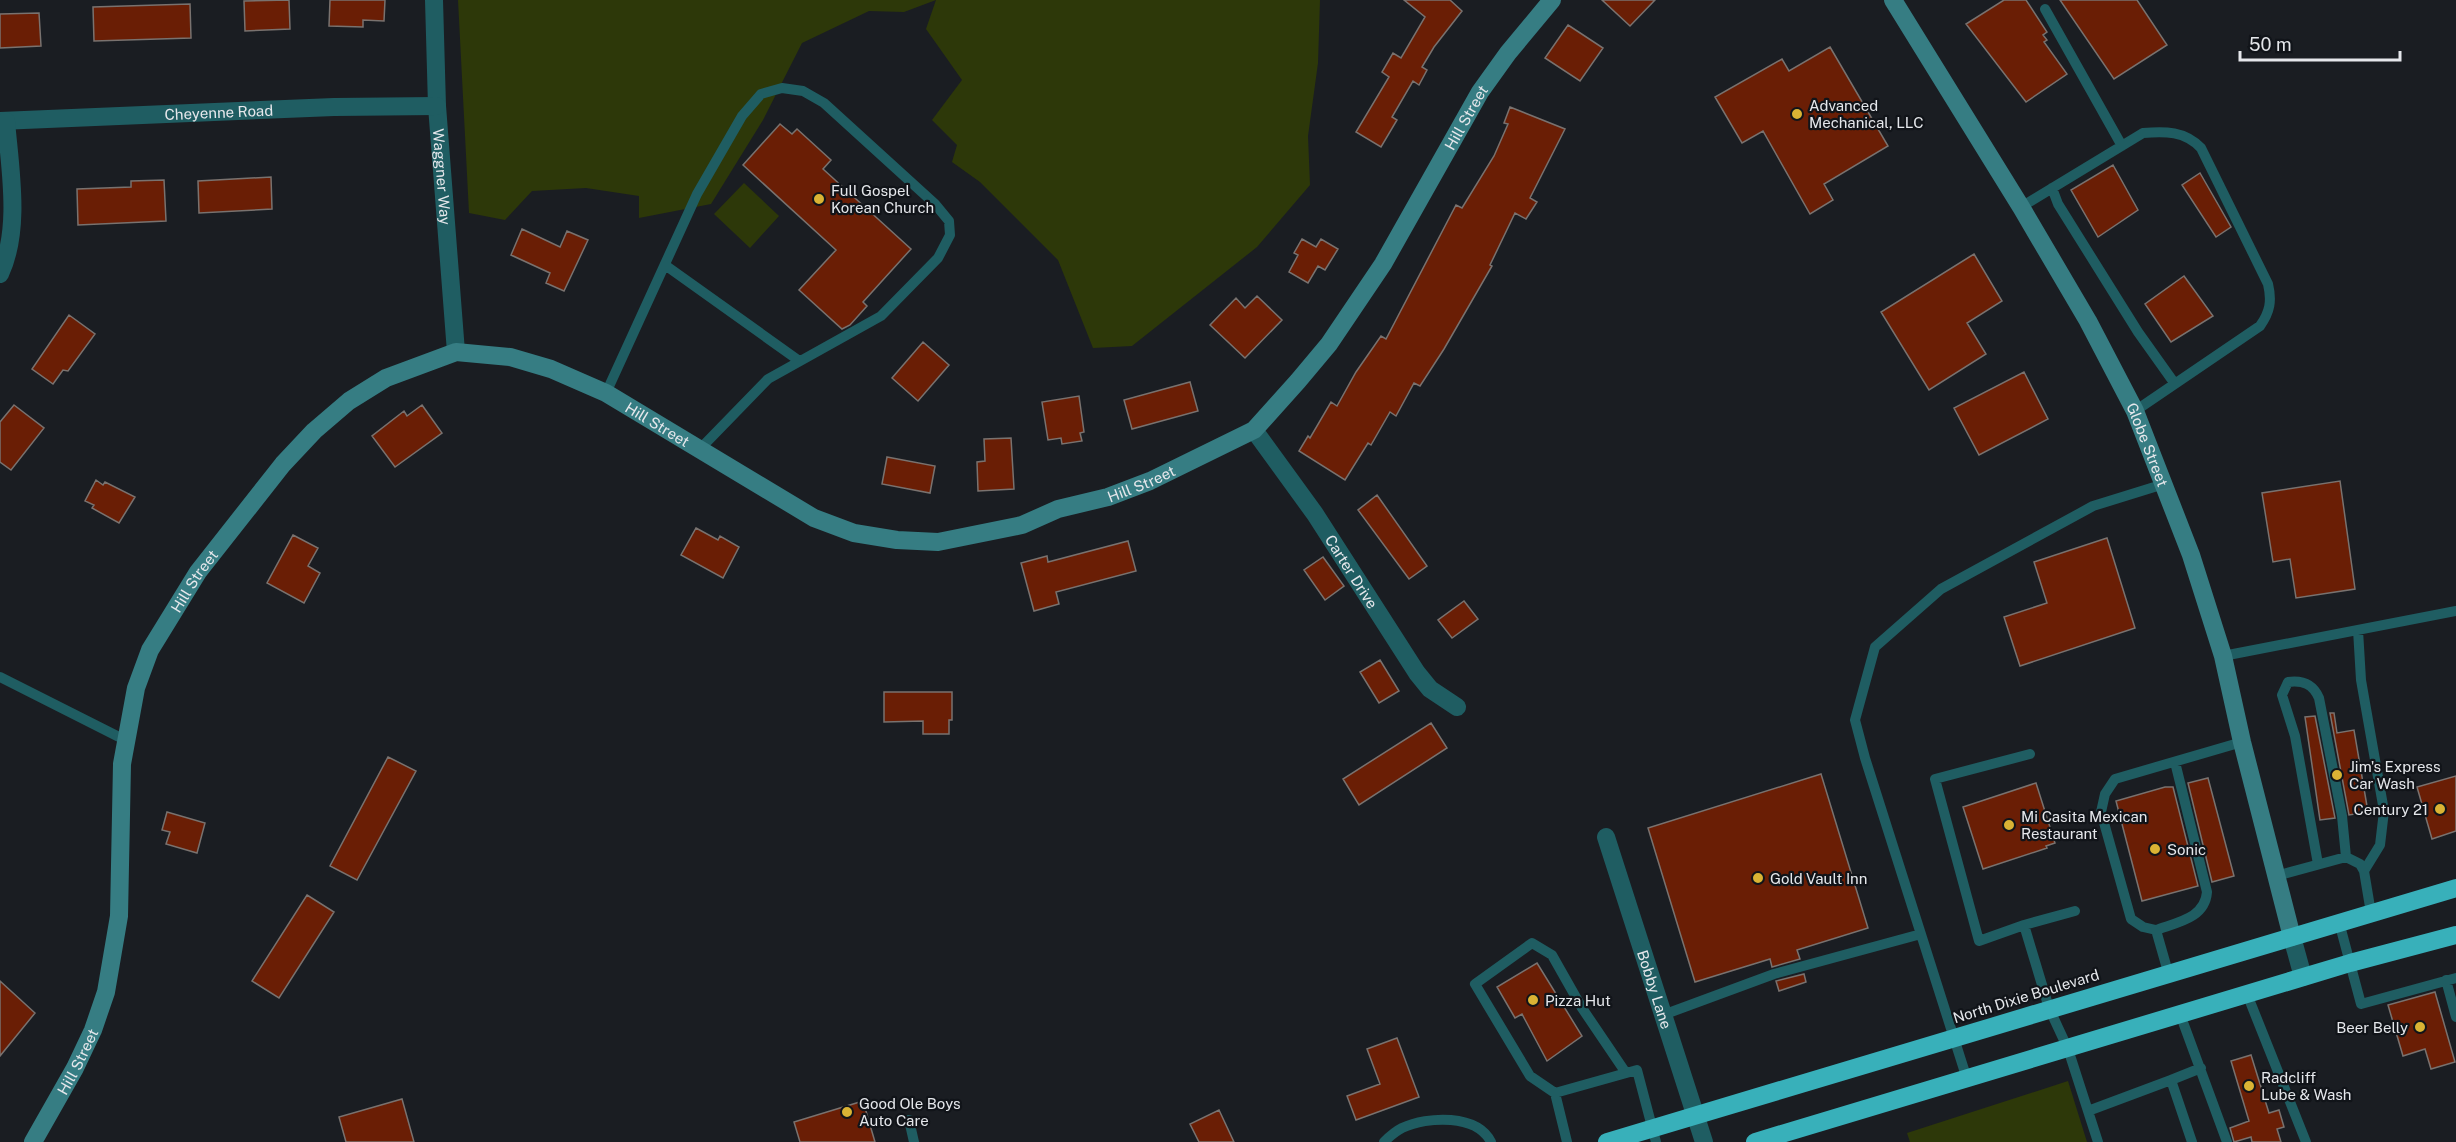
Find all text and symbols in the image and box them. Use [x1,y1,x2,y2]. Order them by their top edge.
scale bar [2240,24,2400,62]
text: 50 m [2249,34,2292,55]
street label: Hill Street [1441,82,1491,153]
place label: Advanced Mechanical, LLC [1809,97,1924,131]
street label: Cheyenne Road [164,101,273,123]
marker: Advanced Mechanical, LLC [1790,107,1804,121]
street label: Waggner Way [430,128,455,226]
place label: Full Gospel Korean Church [831,182,934,216]
marker: Full Gospel Korean Church [812,192,826,206]
street label: Hill Street [622,398,693,450]
street label: Globe Street [2124,400,2172,489]
street label: Hill Street [1105,462,1178,505]
street label: Carter Drive [1322,532,1382,611]
street label: Hill Street [167,546,221,615]
place label: Jim's Express Car Wash [2349,758,2440,792]
marker: Jim's Express Car Wash [2330,768,2344,782]
place label: Century 21 [2354,801,2428,818]
marker: Century 21 [2433,802,2447,816]
place label: Mi Casita Mexican Restaurant [2021,808,2147,842]
marker: Mi Casita Mexican Restaurant [2002,818,2016,832]
place label: Sonic [2167,841,2206,858]
marker: Sonic [2148,842,2162,856]
place label: Gold Vault Inn [1770,870,1867,887]
marker: Gold Vault Inn [1751,871,1765,885]
street label: Bobby Lane [1634,948,1676,1031]
street label: North Dixie Boulevard [1951,966,2101,1026]
place label: Pizza Hut [1545,992,1611,1009]
marker: Pizza Hut [1526,993,1540,1007]
place label: Beer Belly [2336,1019,2408,1036]
marker: Beer Belly [2413,1020,2427,1034]
street label: Hill Street [53,1026,101,1097]
place label: Radcliff Lube & Wash [2261,1069,2352,1103]
marker: Radcliff Lube & Wash [2242,1079,2256,1093]
place label: Good Ole Boys Auto Care [859,1095,961,1129]
marker: Good Ole Boys Auto Care [840,1105,854,1119]

